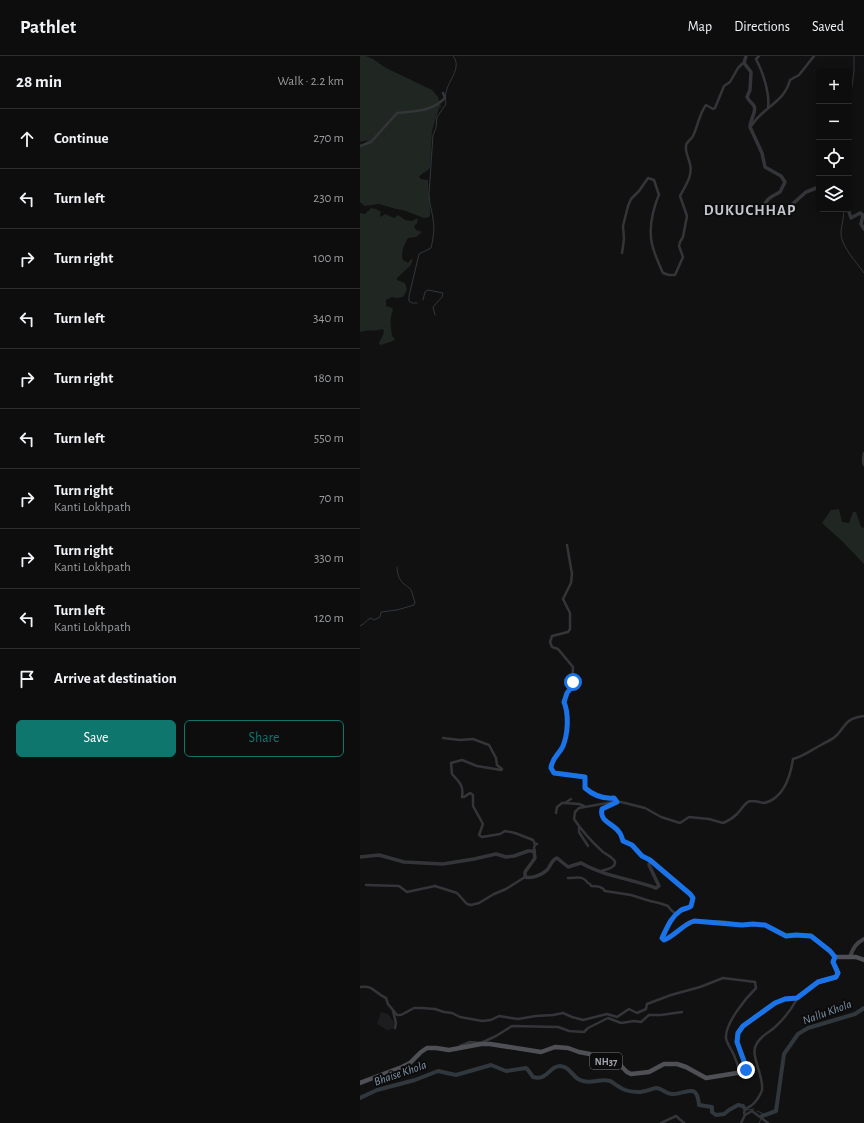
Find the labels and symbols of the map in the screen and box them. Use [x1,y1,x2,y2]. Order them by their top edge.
district label: DUKUCHHAP [704,203,796,218]
route start [564,673,582,691]
water label: Nallu Khola [801,998,853,1026]
road number: NH37 [590,1053,622,1069]
water label: Bhaise Khola [372,1058,428,1088]
route end [737,1061,755,1079]

